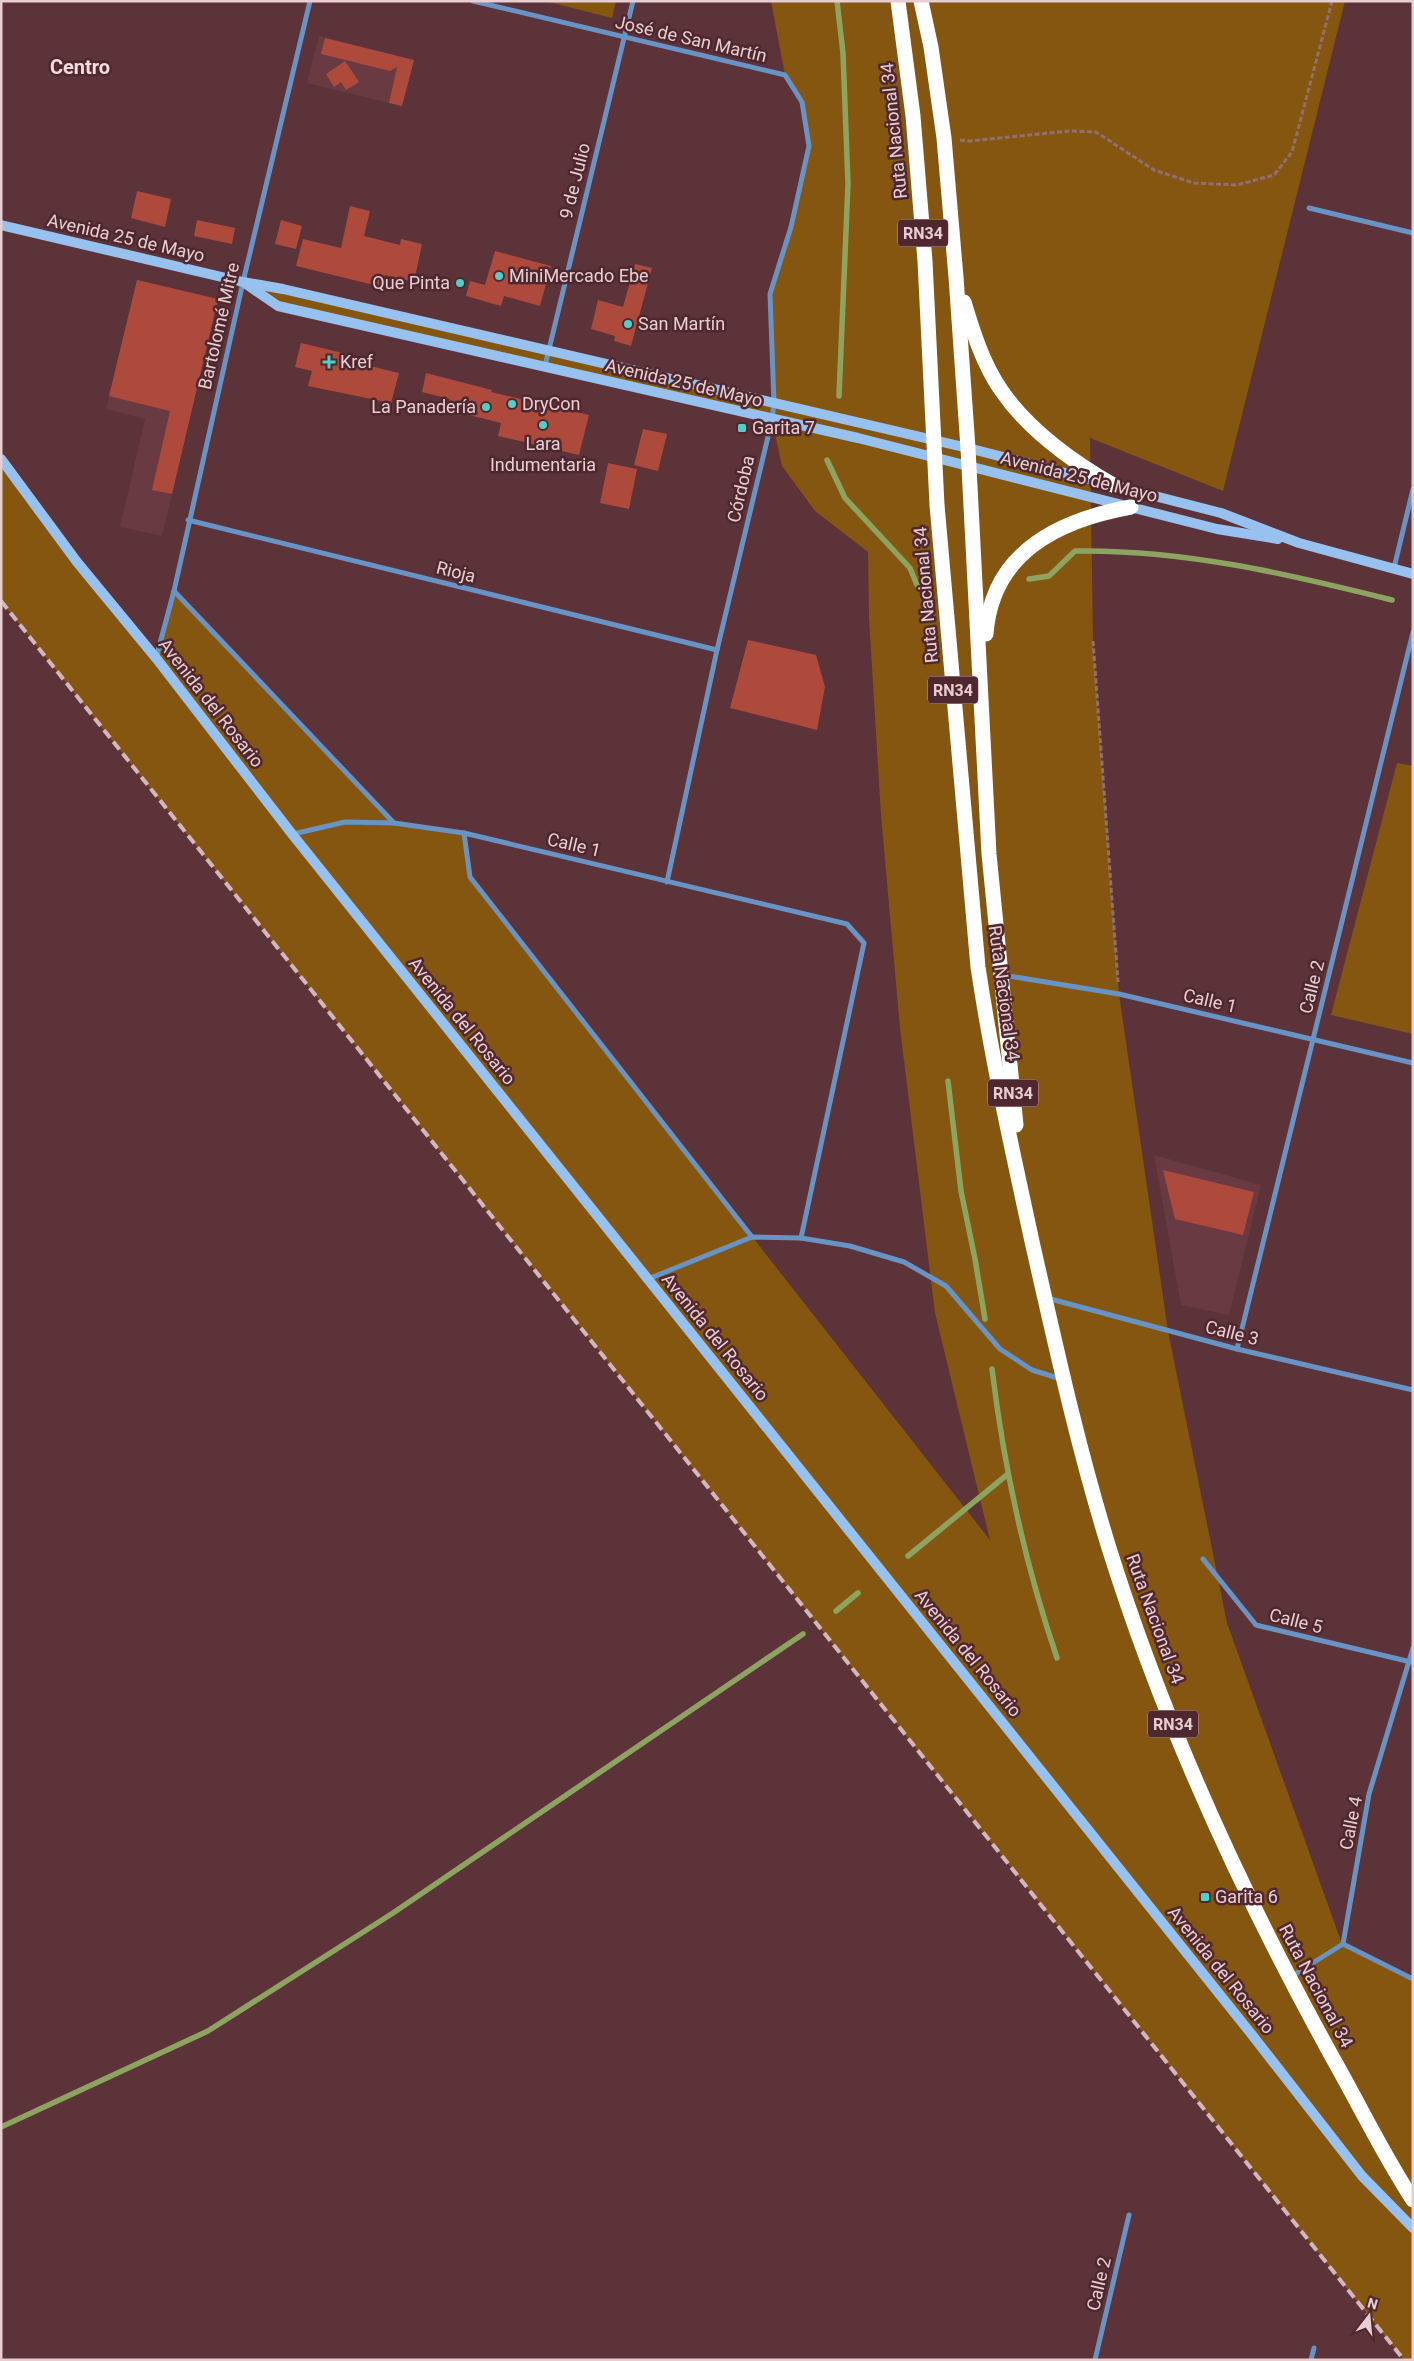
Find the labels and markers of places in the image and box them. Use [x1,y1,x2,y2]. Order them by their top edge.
place label: MiniMercado Ebe [509,265,649,286]
marker: MiniMercado Ebe [493,270,505,282]
place label: Que Pinta [372,272,450,293]
marker: Que Pinta [454,277,466,289]
place label: San Martín [638,313,725,334]
marker: San Martín [622,318,634,330]
place label: Kref [340,351,374,372]
marker: Kref [322,355,336,369]
place label: DryCon [522,393,581,414]
place label: La Panadería [371,396,476,417]
marker: DryCon [506,398,518,410]
marker: La Panadería [480,401,492,413]
place label: Garita 7 [752,417,815,438]
marker: Lara Indumentaria [537,419,549,431]
marker: Garita 7 [736,422,748,434]
place label: Lara Indumentaria [490,433,596,475]
place label: Garita 6 [1215,1886,1278,1907]
marker: Garita 6 [1199,1891,1211,1903]

